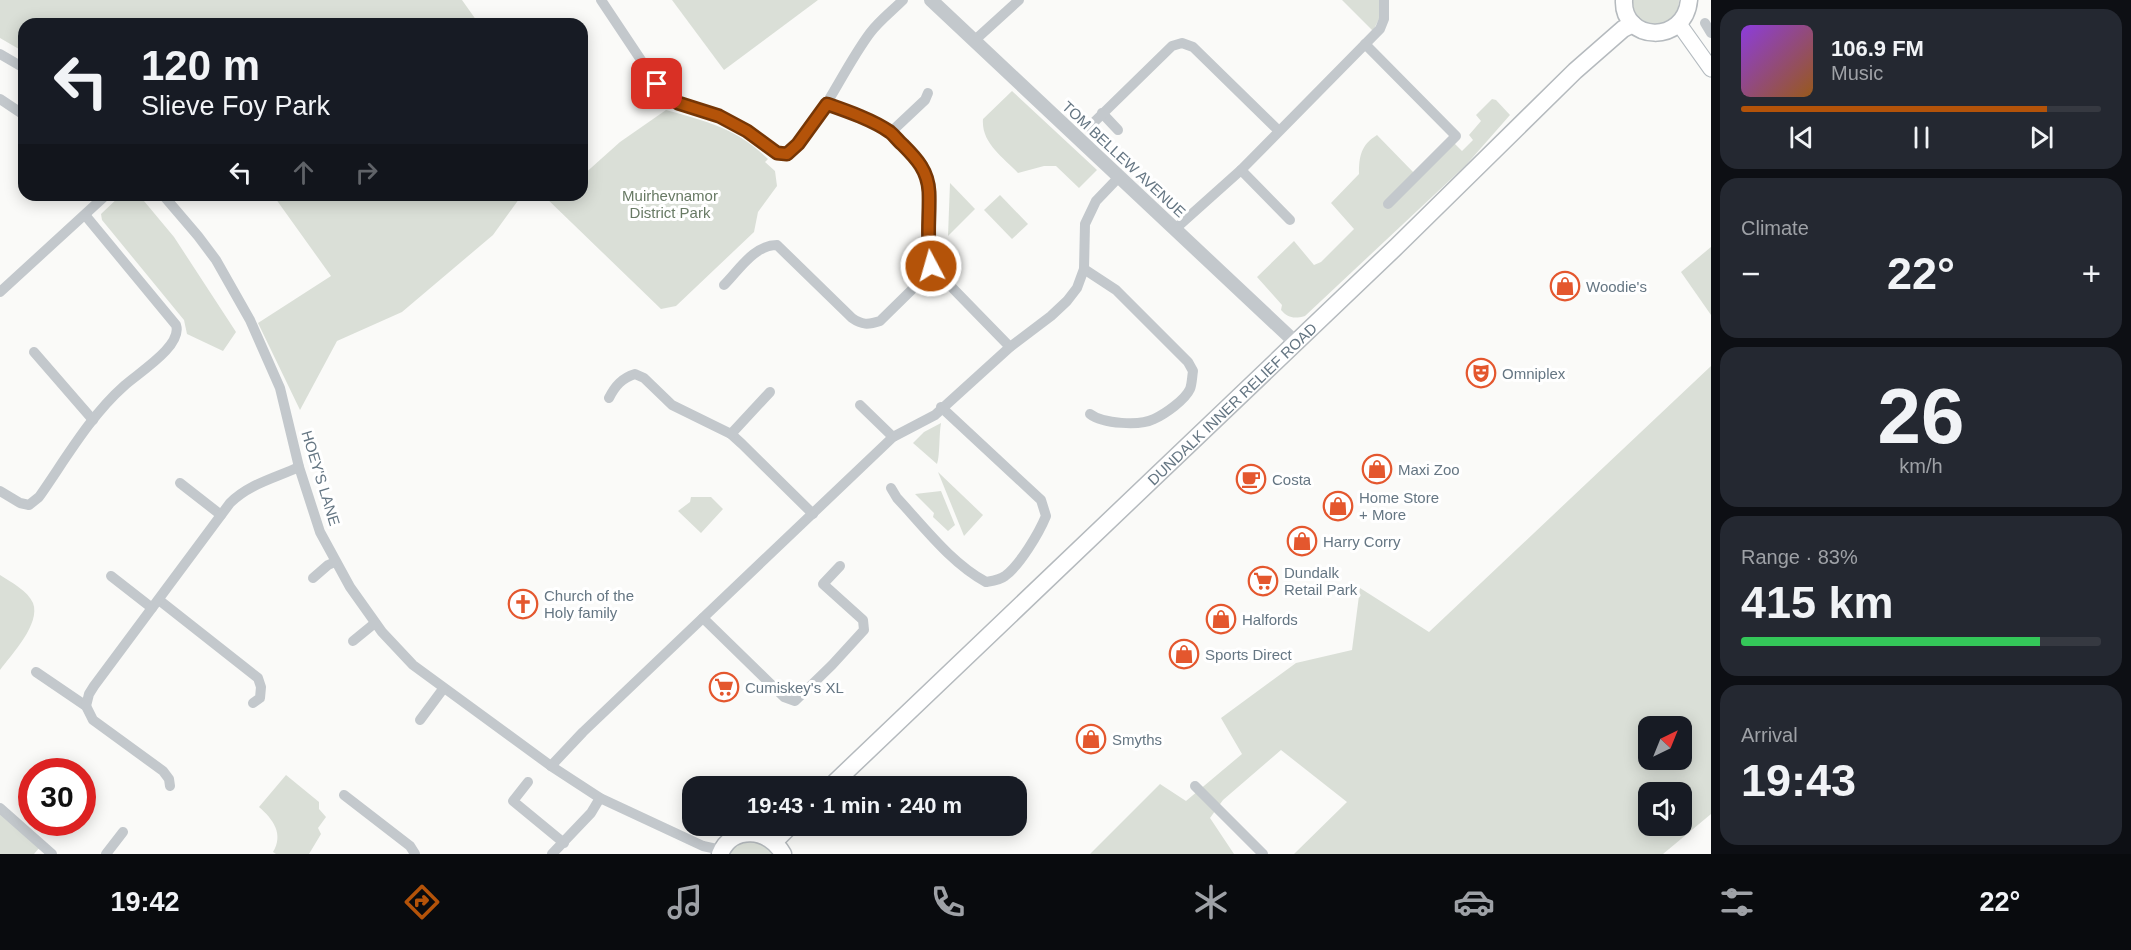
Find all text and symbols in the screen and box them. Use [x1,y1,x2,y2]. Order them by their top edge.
text: 106.9 FM [1831,36,1924,61]
icon: left [42,42,120,120]
text: 120 m [141,42,260,89]
pin [631,58,682,109]
text: Music [1831,62,1883,84]
icon: arrive [640,67,673,100]
text: Slieve Foy Park [141,91,330,121]
street label: TOM BELLEW AVENUE [1059,98,1189,220]
icon: previous [1785,121,1818,154]
icon: pause [1905,121,1938,154]
icon: next [2025,121,2058,154]
icon: left [224,156,257,189]
icon: ahead [287,156,320,189]
icon: right [350,156,383,189]
park label: Muirhevnamor District Park [622,187,718,221]
text: Climate [1741,217,1809,239]
position arrow [899,234,963,298]
text: 22° [1887,248,1955,299]
text: − [1741,255,1760,292]
text: + [2082,255,2101,292]
shop icon: Woodie's [1549,270,1581,302]
place label: Woodie's [1586,278,1647,295]
street label: DUNDALK INNER RELIEF ROAD [1144,319,1320,488]
theatre icon: Omniplex [1465,357,1497,389]
place label: Omniplex [1502,365,1566,382]
text: 26 [1878,372,1964,460]
street label: HOEY'S LANE [298,428,344,528]
shop icon: Maxi Zoo [1361,453,1393,485]
text: km/h [1899,455,1943,477]
place label: Maxi Zoo [1398,461,1460,478]
cafe icon: Costa [1235,463,1267,495]
place label: Costa [1272,471,1312,488]
place label: Home Store + More [1359,489,1439,523]
shop icon: Home Store + More [1322,490,1354,522]
shop icon: Harry Corry [1286,525,1318,557]
place label: Harry Corry [1323,533,1401,550]
text: Range · 83% [1741,546,1858,568]
place label: Dundalk Retail Park [1284,564,1358,598]
supermarket icon: Dundalk Retail Park [1247,565,1279,597]
text: 415 km [1741,577,1894,628]
place label: Church of the Holy family [544,587,634,621]
church icon: Church of the Holy family [507,588,539,620]
shop icon: Halfords [1205,603,1237,635]
place label: Halfords [1242,611,1298,628]
shop icon: Sports Direct [1168,638,1200,670]
place label: Sports Direct [1205,646,1293,663]
supermarket icon: Cumiskey's XL [708,671,740,703]
place label: Cumiskey's XL [745,679,844,696]
north arrow [1638,716,1692,770]
map controls [1638,716,1692,836]
shop icon: Smyths [1075,723,1107,755]
text: Arrival [1741,724,1798,746]
place label: Smyths [1112,731,1162,748]
text: 19:43 [1741,755,1856,806]
speed limit sign: 30 [18,758,96,836]
button: sound [1638,782,1692,836]
text: 19:43 · 1 min · 240 m [747,793,962,818]
icon: directions [401,881,443,923]
icon: music [664,881,706,923]
icon: phone [927,881,969,923]
icon: climate [1190,881,1232,923]
icon: car [1453,881,1495,923]
icon: filters [1716,881,1758,923]
text: 19:42 [111,887,180,917]
text: 22° [1980,887,2020,917]

